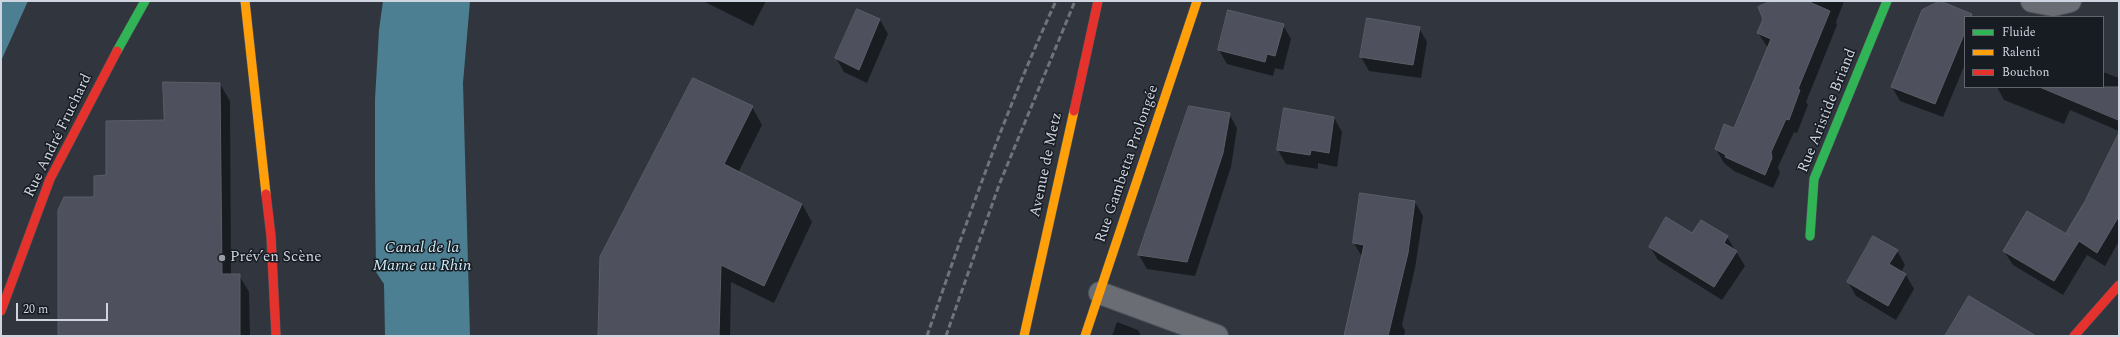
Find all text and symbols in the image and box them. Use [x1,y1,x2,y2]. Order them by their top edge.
legend [1964,16,2104,88]
text: Fluide [2002,23,2036,42]
text: Ralenti [2002,43,2040,62]
street label: Rue Aristide Briand [1795,46,1861,176]
text: Bouchon [2002,63,2049,82]
street label: Rue André Fruchard [21,71,97,201]
street label: Rue Gambetta Prolongée [1093,83,1163,245]
street label: Avenue de Metz [1027,111,1067,219]
water label: Canal de la Marne au Rhin [373,239,471,277]
place label: Prév’en Scène [230,249,321,267]
marker: Prév’en Scène [217,253,227,263]
scale bar [18,295,110,321]
text: 20 m [23,300,48,319]

